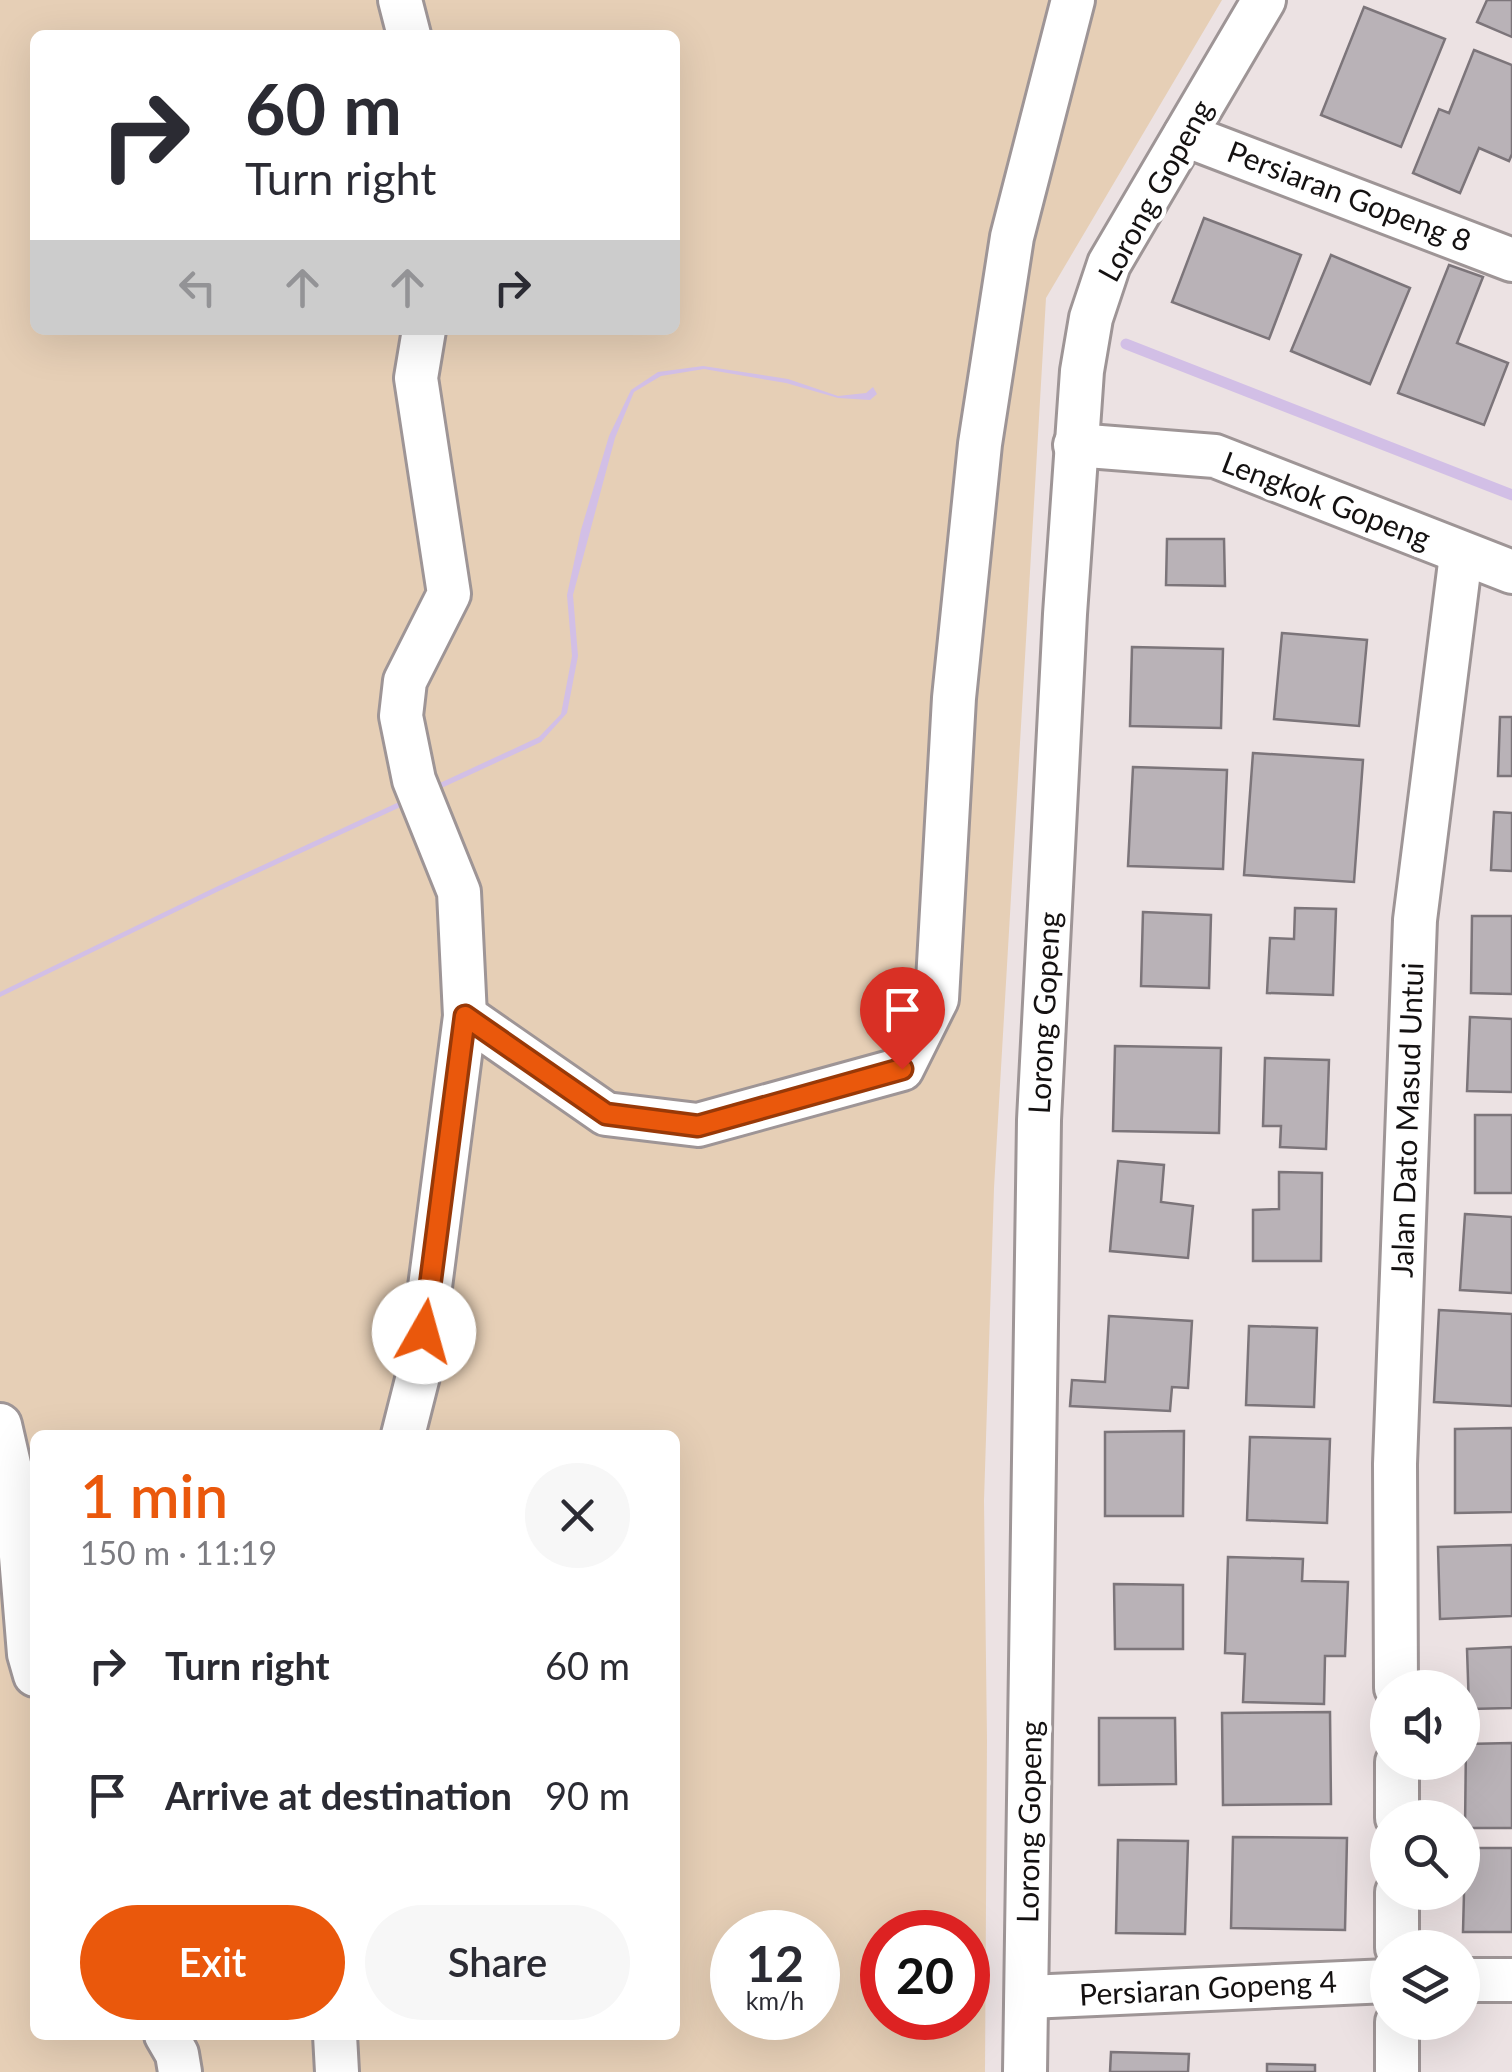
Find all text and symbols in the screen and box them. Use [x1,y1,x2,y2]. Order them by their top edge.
text: 60 m [245,66,402,150]
icon: right [80,70,210,200]
street label: Lorong Gopeng [1089,93,1219,287]
street label: Persiaran Gopeng 8 [1223,132,1477,258]
text: Turn right [245,151,436,205]
icon: left [170,260,225,315]
icon: ahead [275,260,330,315]
icon: ahead [380,260,435,315]
icon: right [485,260,540,315]
street label: Lengkok Gopeng [1217,443,1436,555]
street label: Lorong Gopeng [1020,911,1066,1115]
street label: Jalan Dato Masud Untui [1383,962,1429,1278]
pin [860,967,945,1070]
icon: arrive [875,982,930,1037]
position arrow [372,1280,476,1384]
text: 1 min [80,1459,228,1531]
button: close [525,1463,630,1568]
text: 150 m · 11:19 [80,1533,277,1572]
icon: right [80,1638,135,1693]
text: Turn right [165,1642,330,1688]
text: 60 m [545,1642,630,1688]
map controls [1370,1670,1480,2040]
button: sound [1370,1670,1480,1780]
street label: Lorong Gopeng [1008,1720,1048,1923]
icon: arrive [80,1768,135,1823]
text: Arrive at destination [165,1772,512,1818]
text: 90 m [545,1772,630,1818]
button: search [1370,1800,1480,1910]
button: Exit [80,1905,345,2020]
button: Share [365,1905,630,2020]
speed limit sign: 20 [860,1910,990,2040]
button: layers [1370,1930,1480,2040]
text: 12 [746,1933,804,1993]
street label: Persiaran Gopeng 4 [1078,1962,1338,2012]
text: km/h [746,1985,804,2015]

